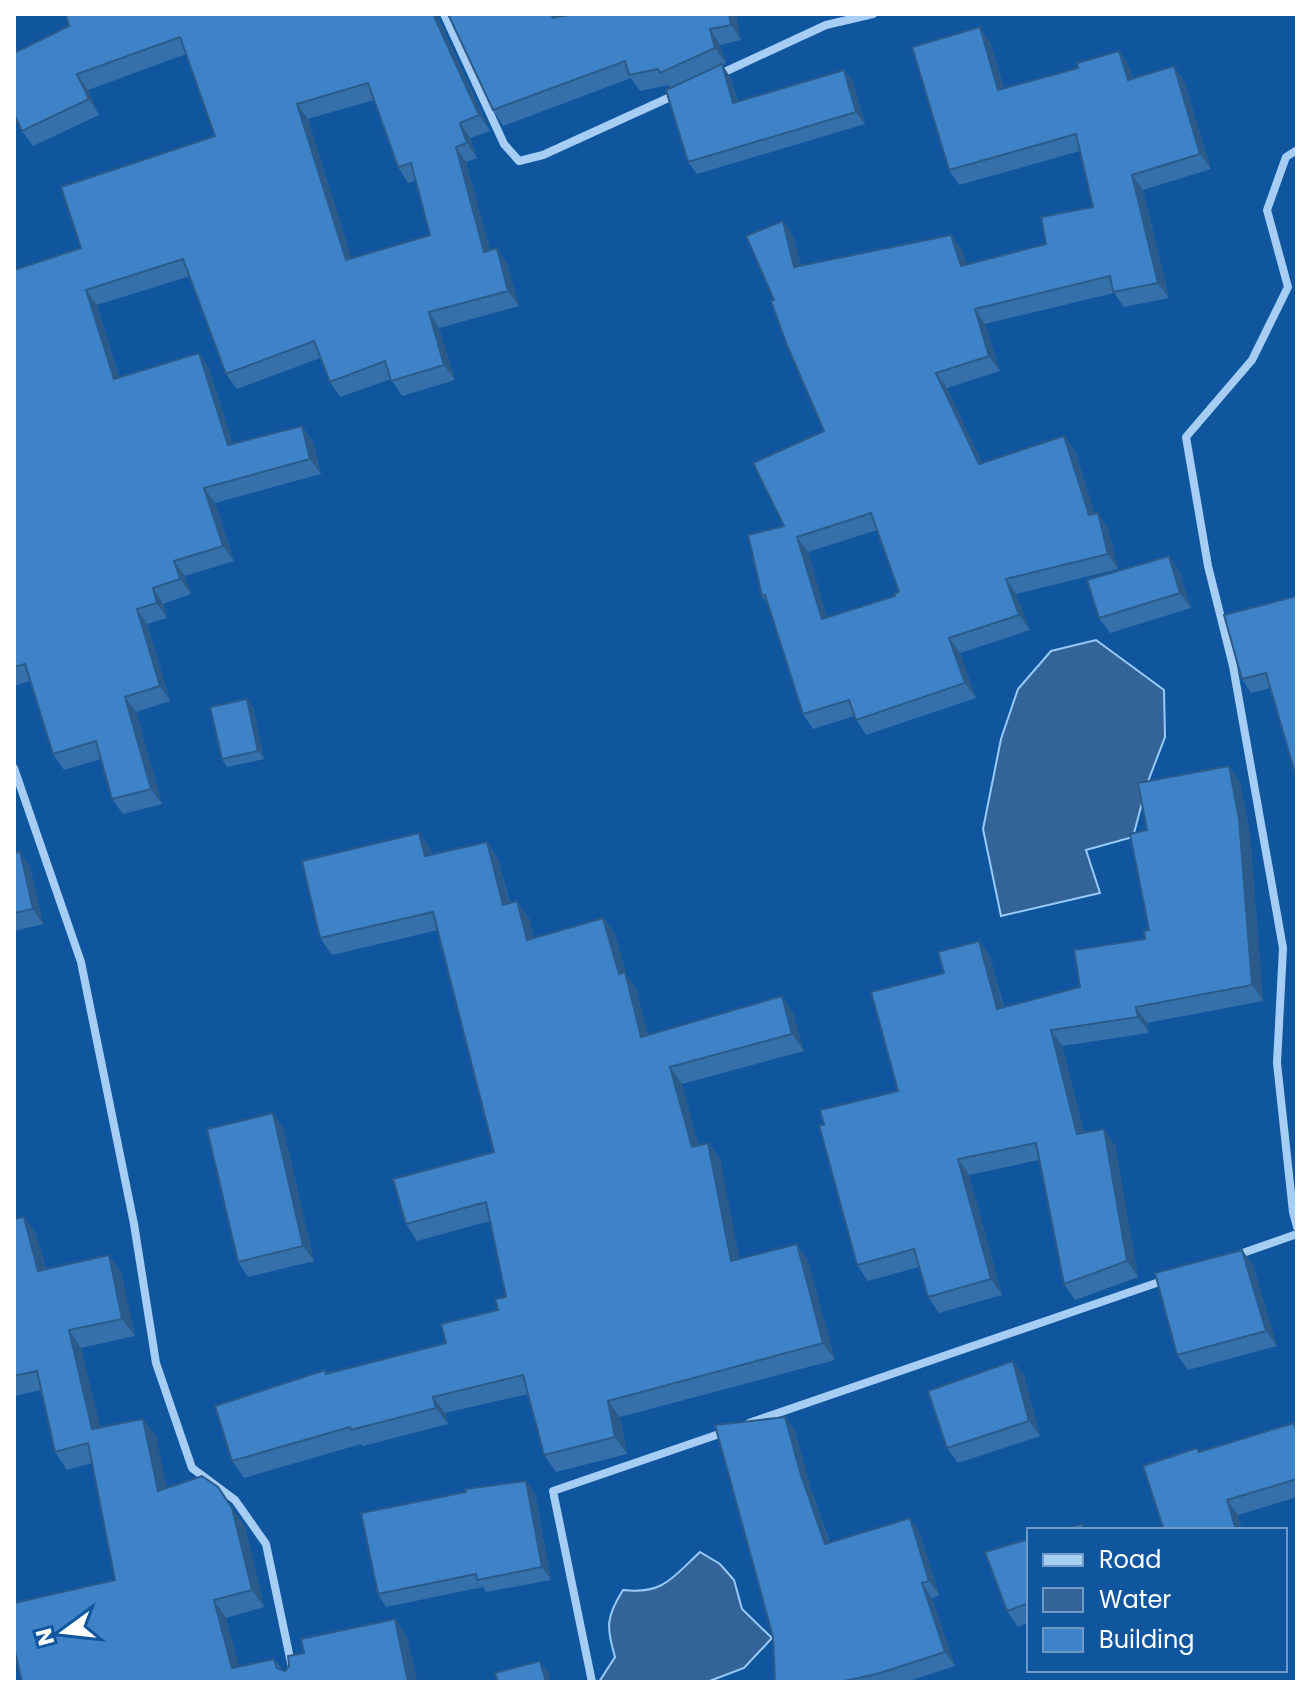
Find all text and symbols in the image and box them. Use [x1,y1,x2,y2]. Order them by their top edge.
legend [1027,1528,1287,1672]
text: Road [1099,1543,1161,1576]
text: Water [1099,1583,1171,1616]
north arrow [24,1592,104,1672]
text: Building [1099,1623,1195,1656]
text: N [28,1625,62,1649]

